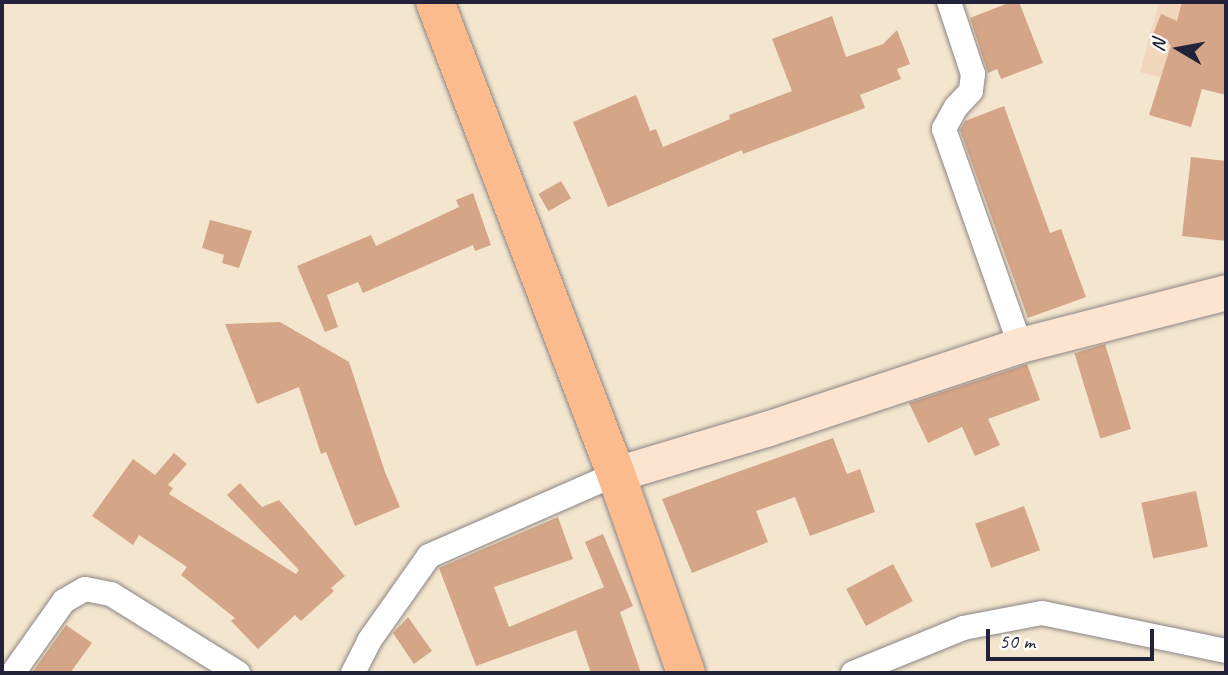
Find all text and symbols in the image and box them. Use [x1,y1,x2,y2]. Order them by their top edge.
north arrow [1144,14,1214,84]
text: N [1145,37,1171,53]
scale bar [990,616,1158,660]
text: 50 m [999,628,1035,654]

